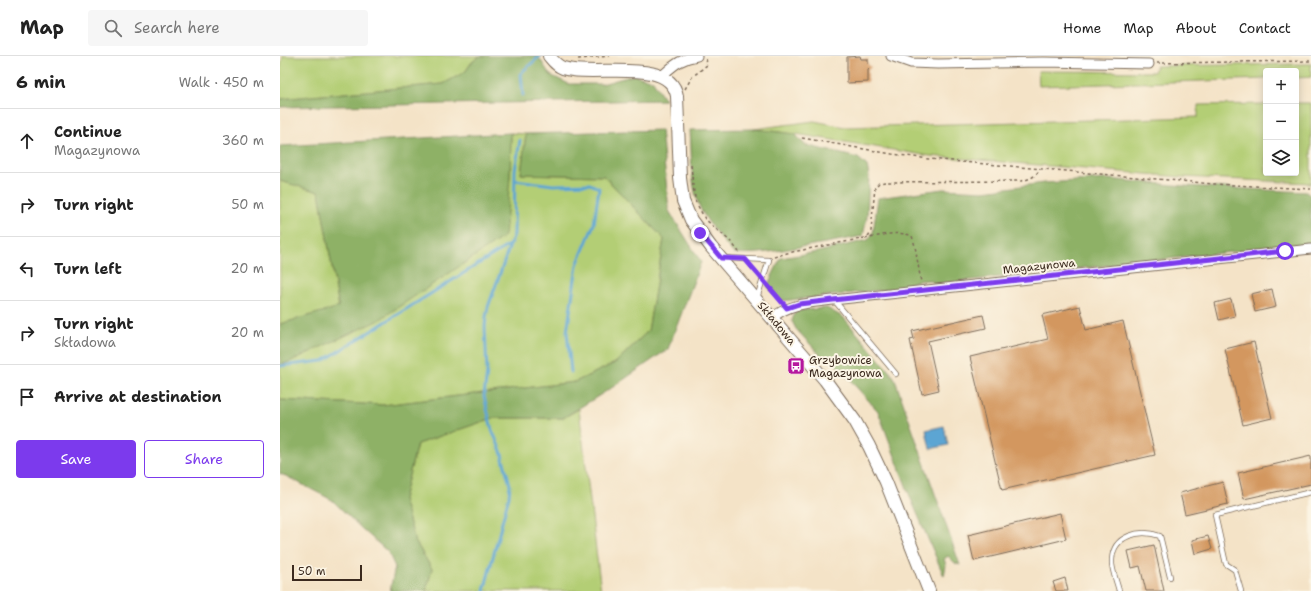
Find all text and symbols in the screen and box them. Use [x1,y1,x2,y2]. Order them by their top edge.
search box [88,10,368,46]
text: Map [20,15,64,40]
icon: search [102,17,124,39]
text: Search here [134,18,220,38]
text: Home [1063,19,1102,37]
text: Map [1124,19,1154,37]
text: About [1176,19,1217,37]
text: Contact [1239,19,1291,37]
map controls [1263,68,1299,176]
button: + [1263,68,1299,104]
text: 6 min [16,71,66,93]
text: Walk · 450 m [179,74,264,91]
button: − [1263,104,1299,140]
text: Continue [54,122,122,142]
icon: ahead [16,130,38,152]
text: 360 m [222,132,264,149]
button: layers [1263,140,1299,176]
text: Magazynowa [54,142,140,159]
icon: right [16,194,38,216]
text: Turn right [54,195,134,215]
text: 50 m [231,196,264,213]
route end [691,224,709,242]
route start [1276,242,1294,260]
street label: Magazynowa [1002,255,1076,278]
icon: left [16,258,38,280]
text: Turn left [54,259,122,279]
text: 20 m [231,260,264,277]
street label: Składowa [754,298,799,348]
text: Turn right [54,314,134,334]
icon: right [16,322,38,344]
text: 20 m [231,324,264,341]
text: Składowa [54,334,116,351]
place label: Grzybowice Magazynowa [809,353,882,381]
bus stop icon: Grzybowice Magazynowa [786,356,806,376]
icon: arrive [16,386,38,408]
text: Arrive at destination [54,387,222,407]
button: Save [16,440,136,478]
button: Share [144,440,264,478]
scale bar [292,563,362,582]
text: 50 m [298,564,326,579]

